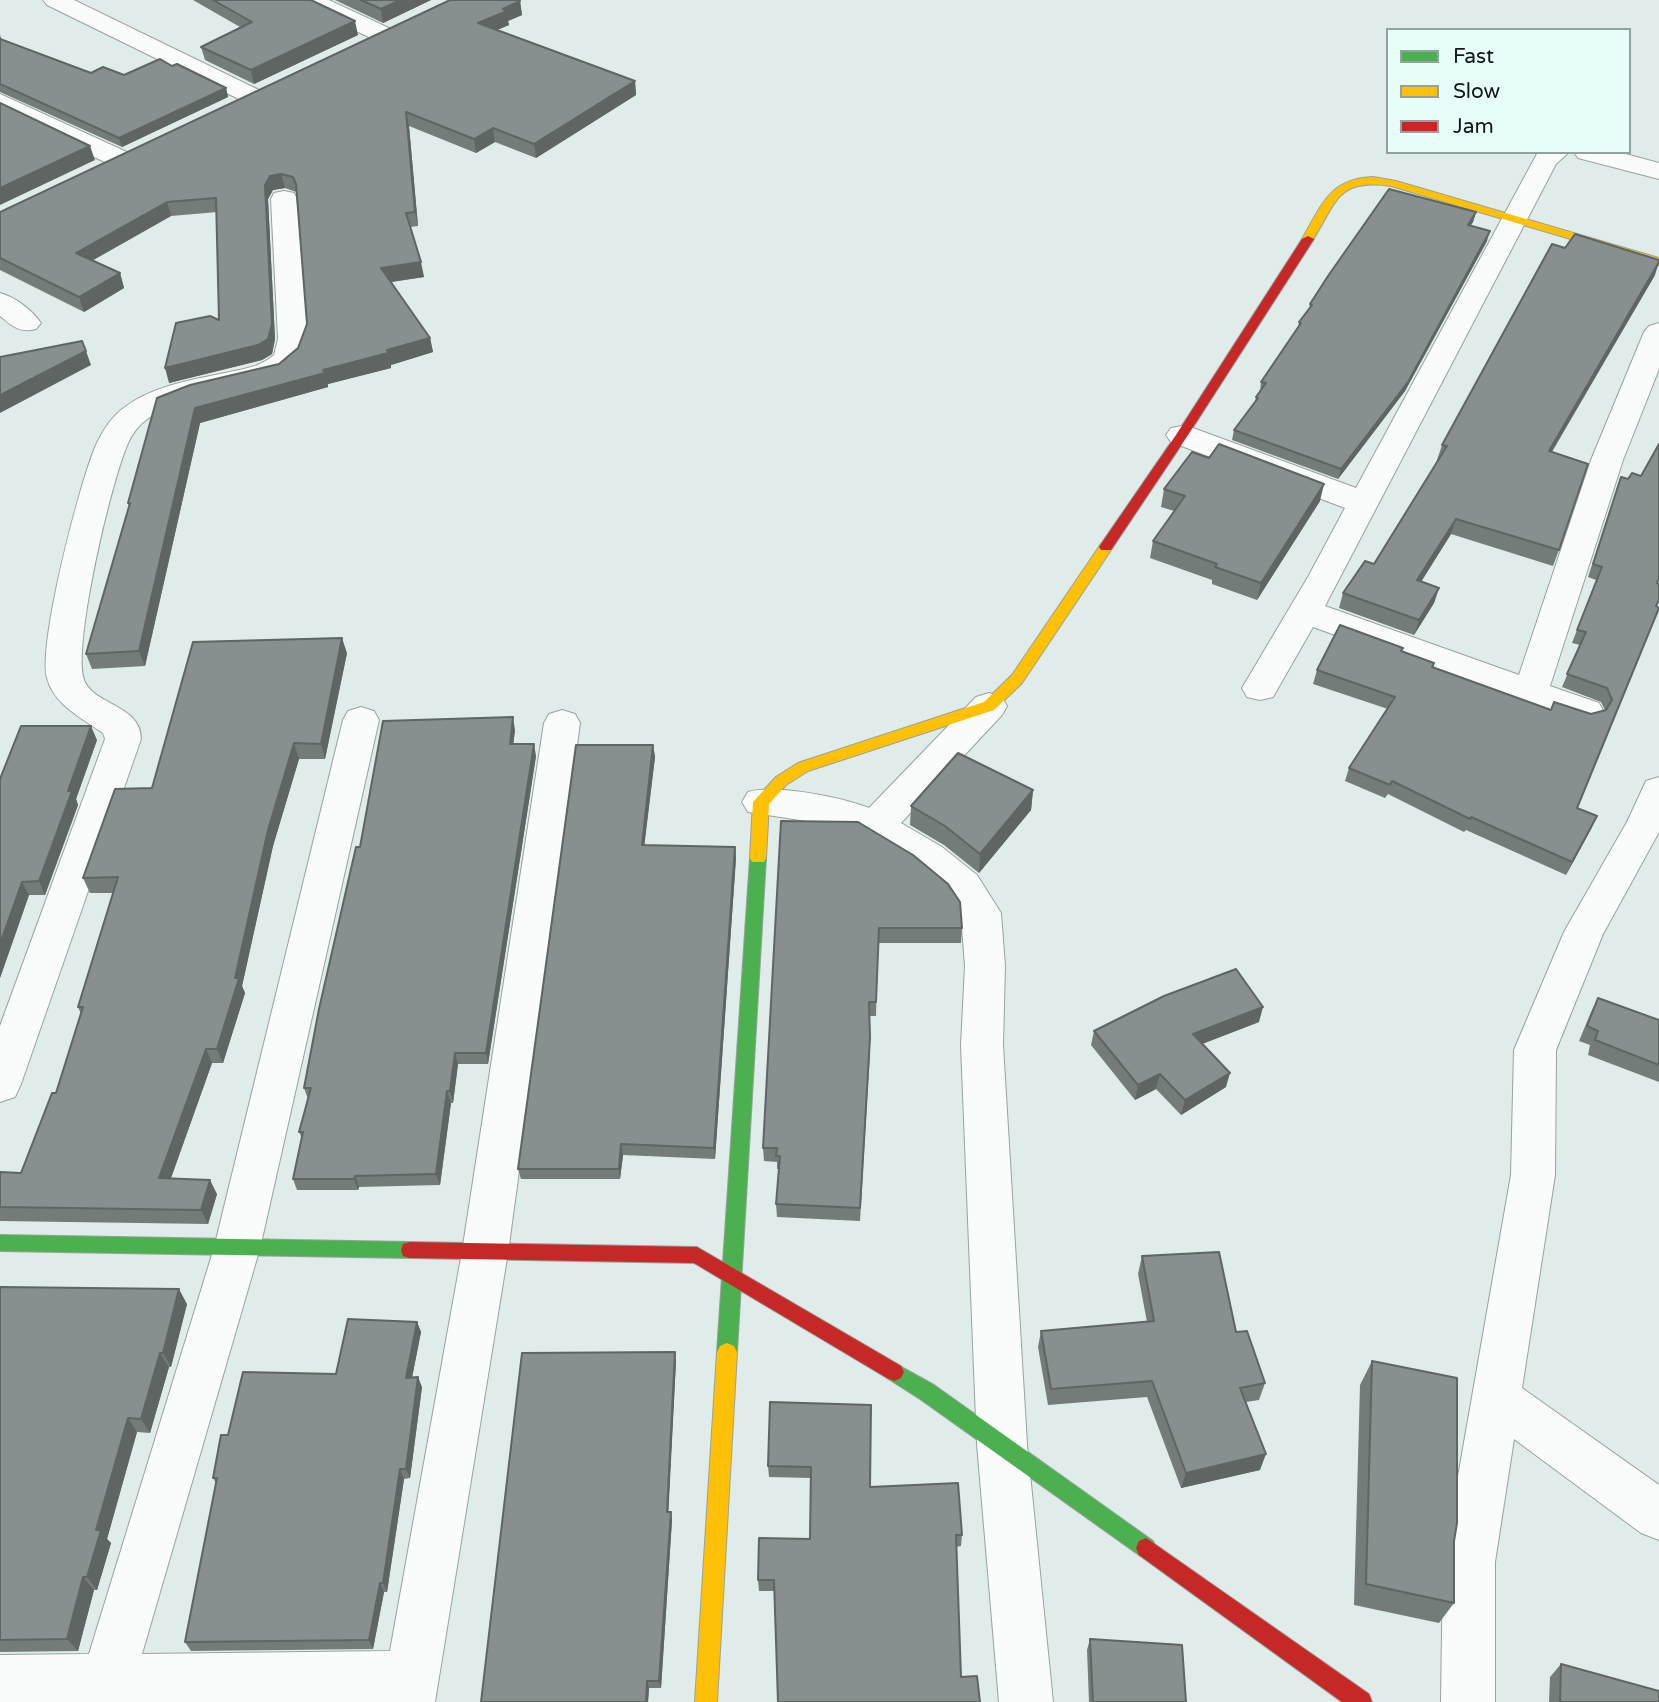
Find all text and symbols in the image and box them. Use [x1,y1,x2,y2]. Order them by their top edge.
legend [1386,28,1631,154]
text: Fast [1453,44,1494,69]
text: Slow [1453,79,1500,104]
text: Jam [1453,114,1494,139]

